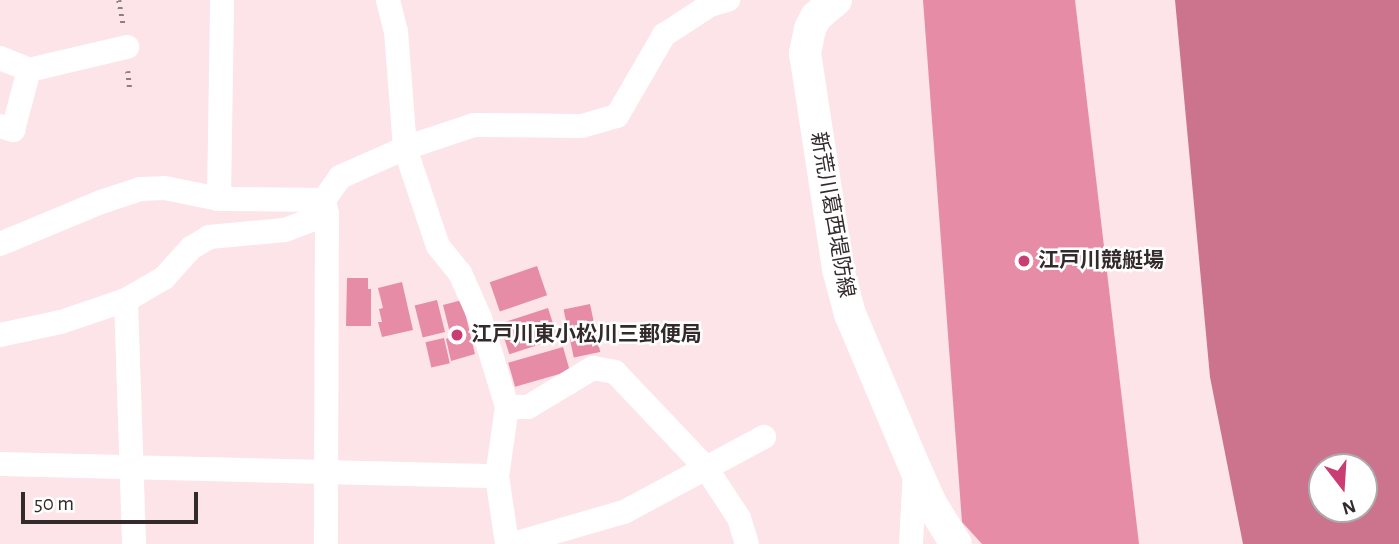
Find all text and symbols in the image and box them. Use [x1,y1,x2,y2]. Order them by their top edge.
street label: 新荒川葛西堤防線 [805,130,859,300]
place label: 江戸川競艇場 [1038,248,1164,274]
marker: 江戸川競艇場 [1016,253,1032,269]
place label: 江戸川東小松川三郵便局 [471,322,702,348]
marker: 江戸川東小松川三郵便局 [449,327,465,343]
north arrow [1308,453,1378,523]
scale bar [24,477,201,522]
text: 50 m [34,493,74,514]
text: N [1340,496,1358,518]

